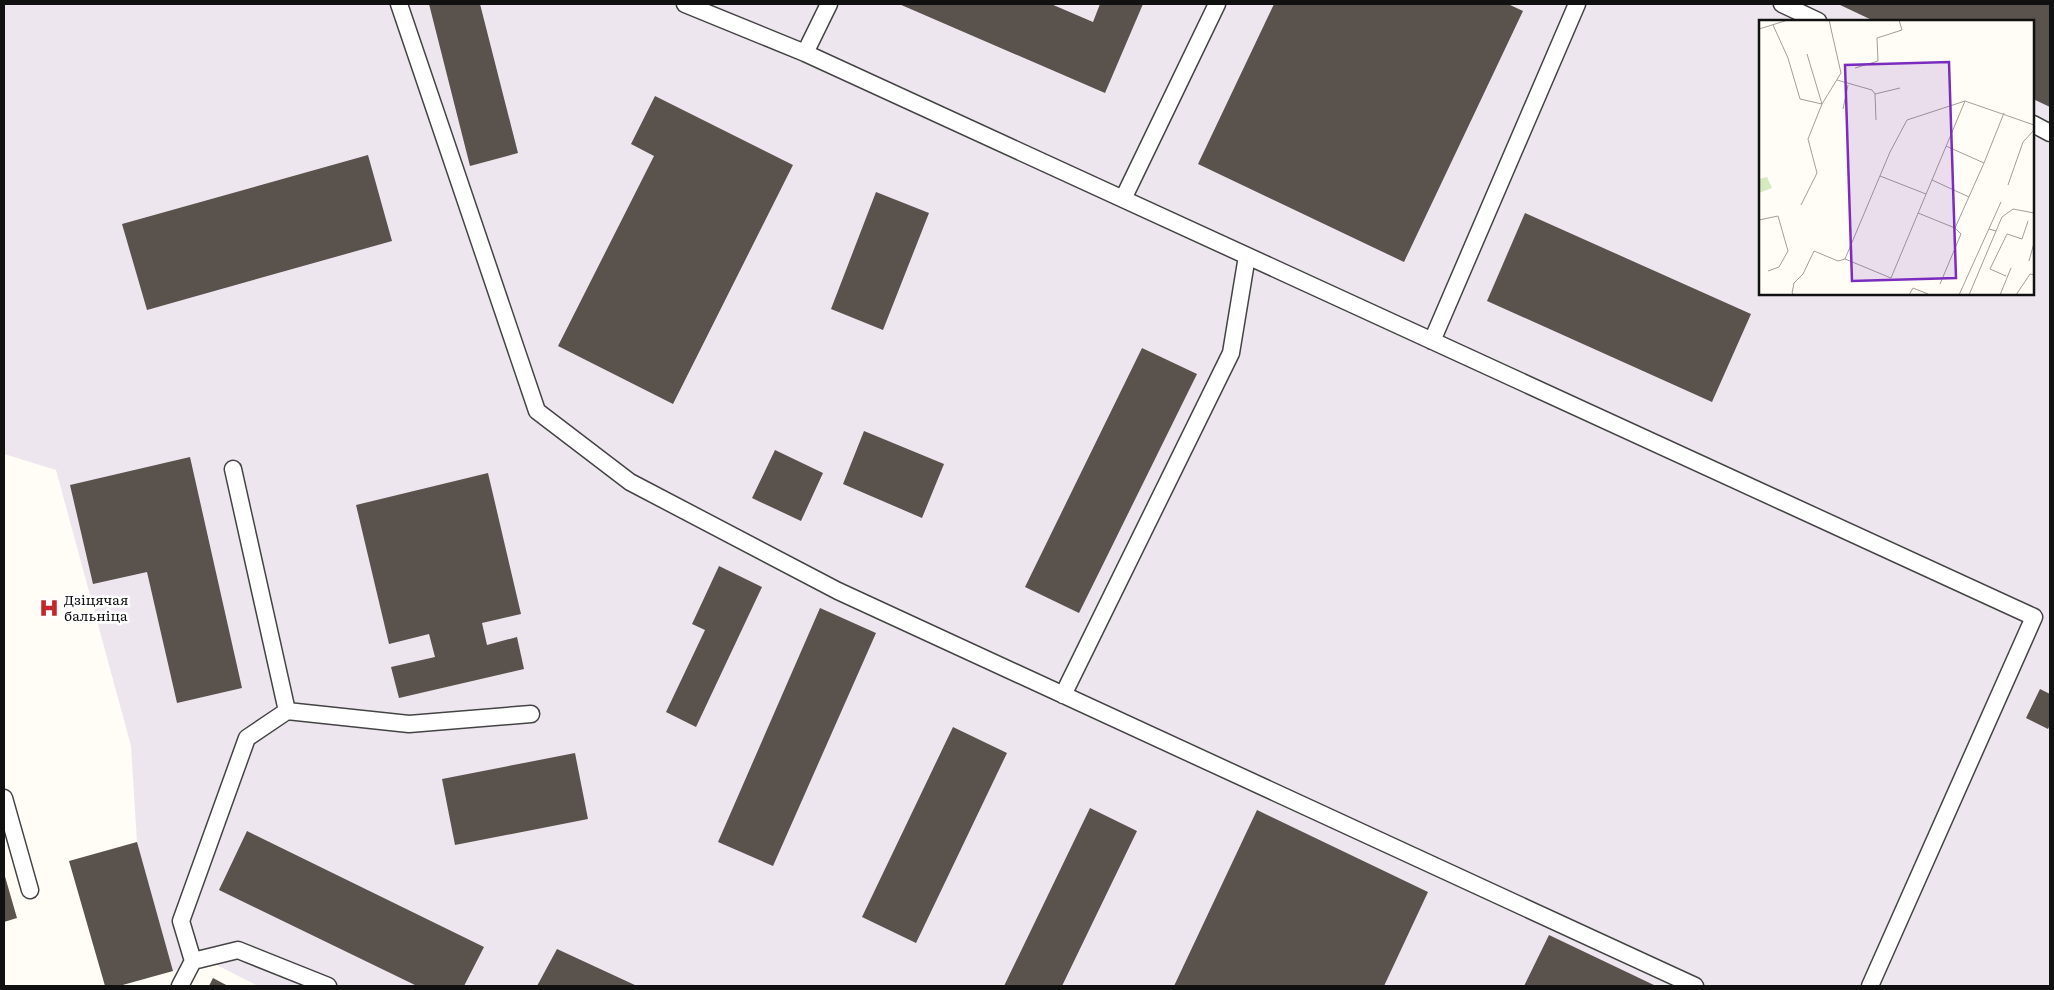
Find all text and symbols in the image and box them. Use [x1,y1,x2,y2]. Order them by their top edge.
inset map [1759,20,2034,295]
place label: Дзіцячая бальніца [64,589,128,625]
hospital icon: Дзіцячая бальніца [38,597,60,619]

